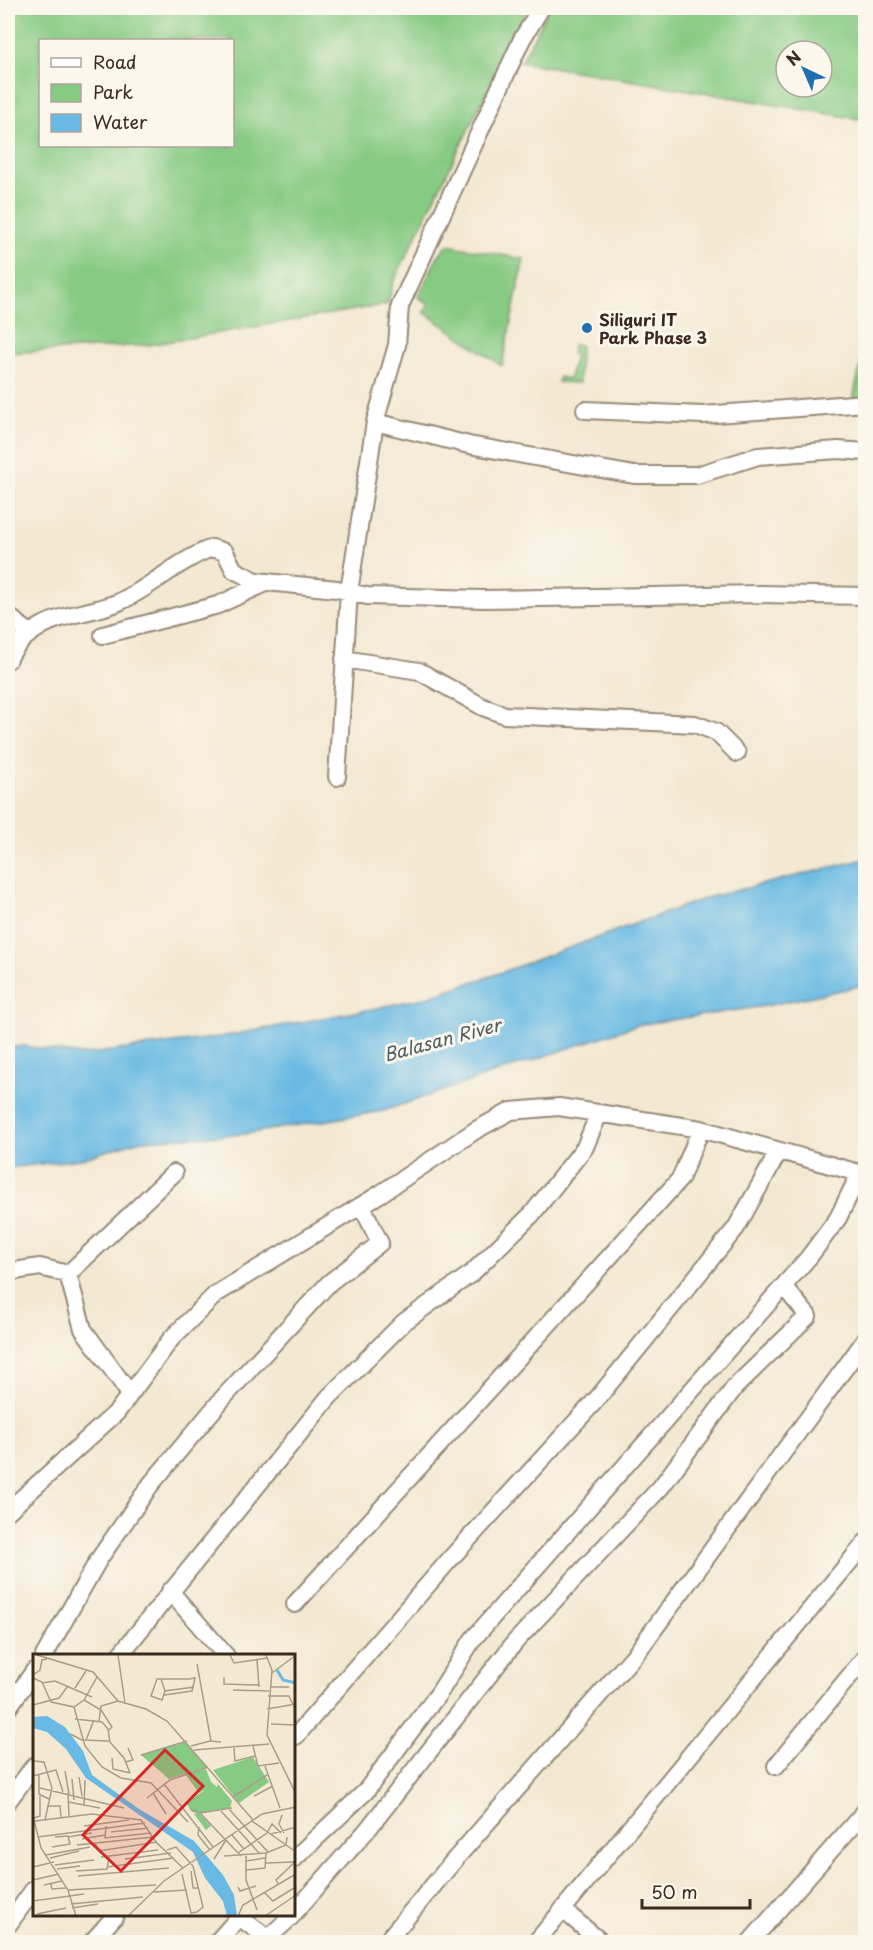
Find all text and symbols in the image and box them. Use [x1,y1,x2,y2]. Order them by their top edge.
legend [39,39,234,147]
north arrow [774,39,834,99]
text: N [780,44,806,71]
text: Road [93,48,137,75]
text: Park [93,78,133,105]
text: Water [93,108,148,135]
place label: Siliguri IT Park Phase 3 [599,307,707,349]
marker: Siliguri IT Park Phase 3 [580,321,594,335]
water label: Balasan River [380,1010,506,1068]
inset map [33,1654,296,1917]
scale bar [642,1872,750,1910]
text: 50 m [651,1878,698,1905]

